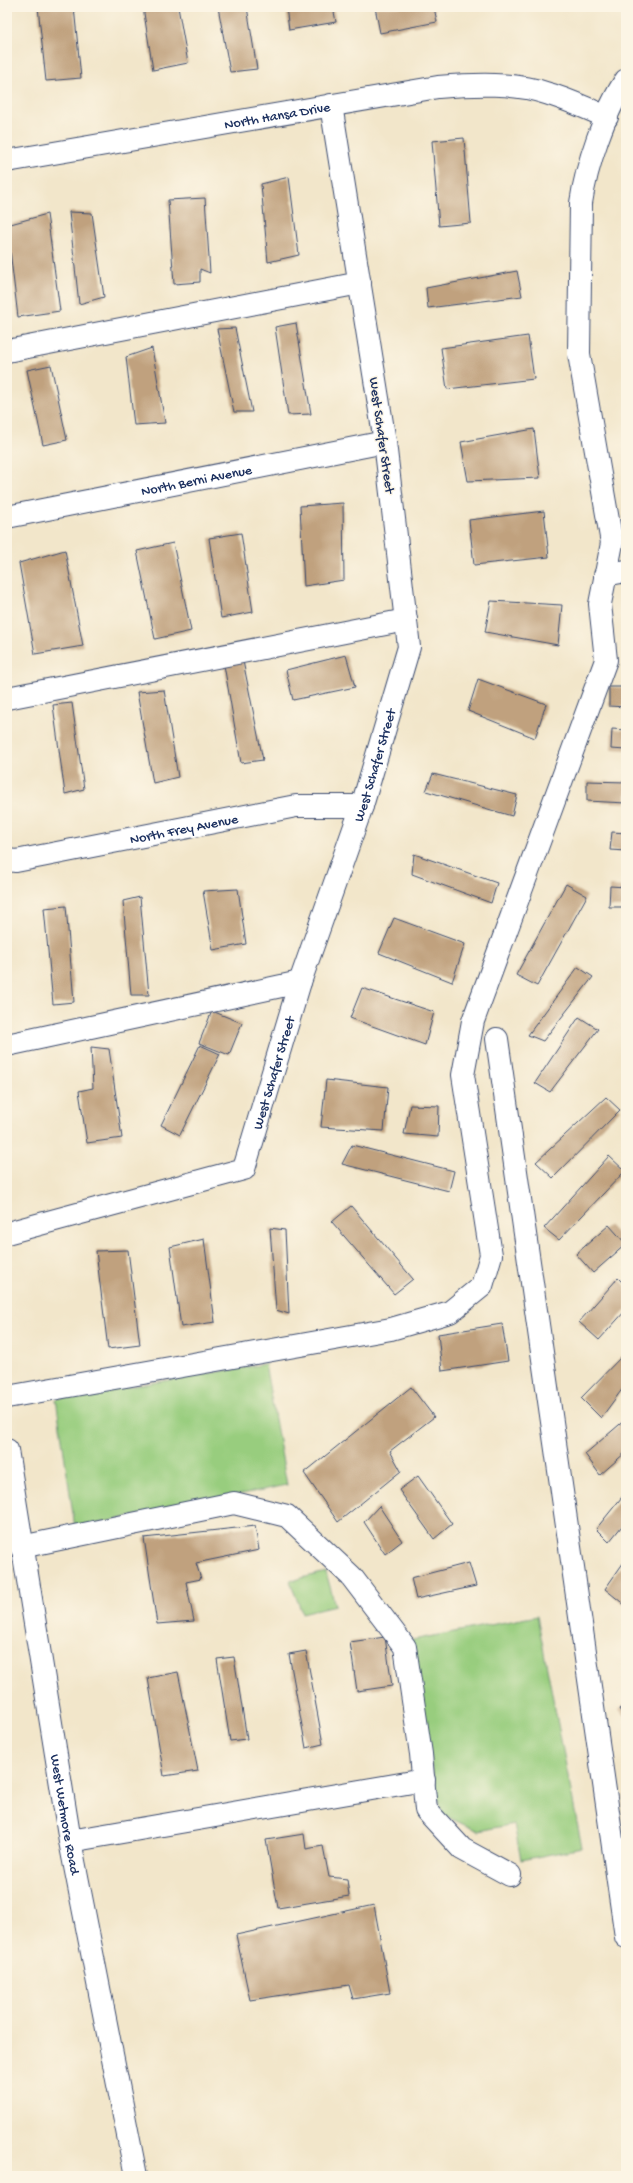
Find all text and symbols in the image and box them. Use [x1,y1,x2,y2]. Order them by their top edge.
street label: North Hansa Drive [223,100,333,135]
street label: West Schafer Street [364,376,397,496]
street label: North Berni Avenue [140,462,254,501]
street label: West Schafer Street [351,706,402,825]
street label: North Frey Avenue [129,811,240,849]
street label: West Schafer Street [250,1014,301,1132]
street label: West Wetmore Road [45,1753,83,1878]

